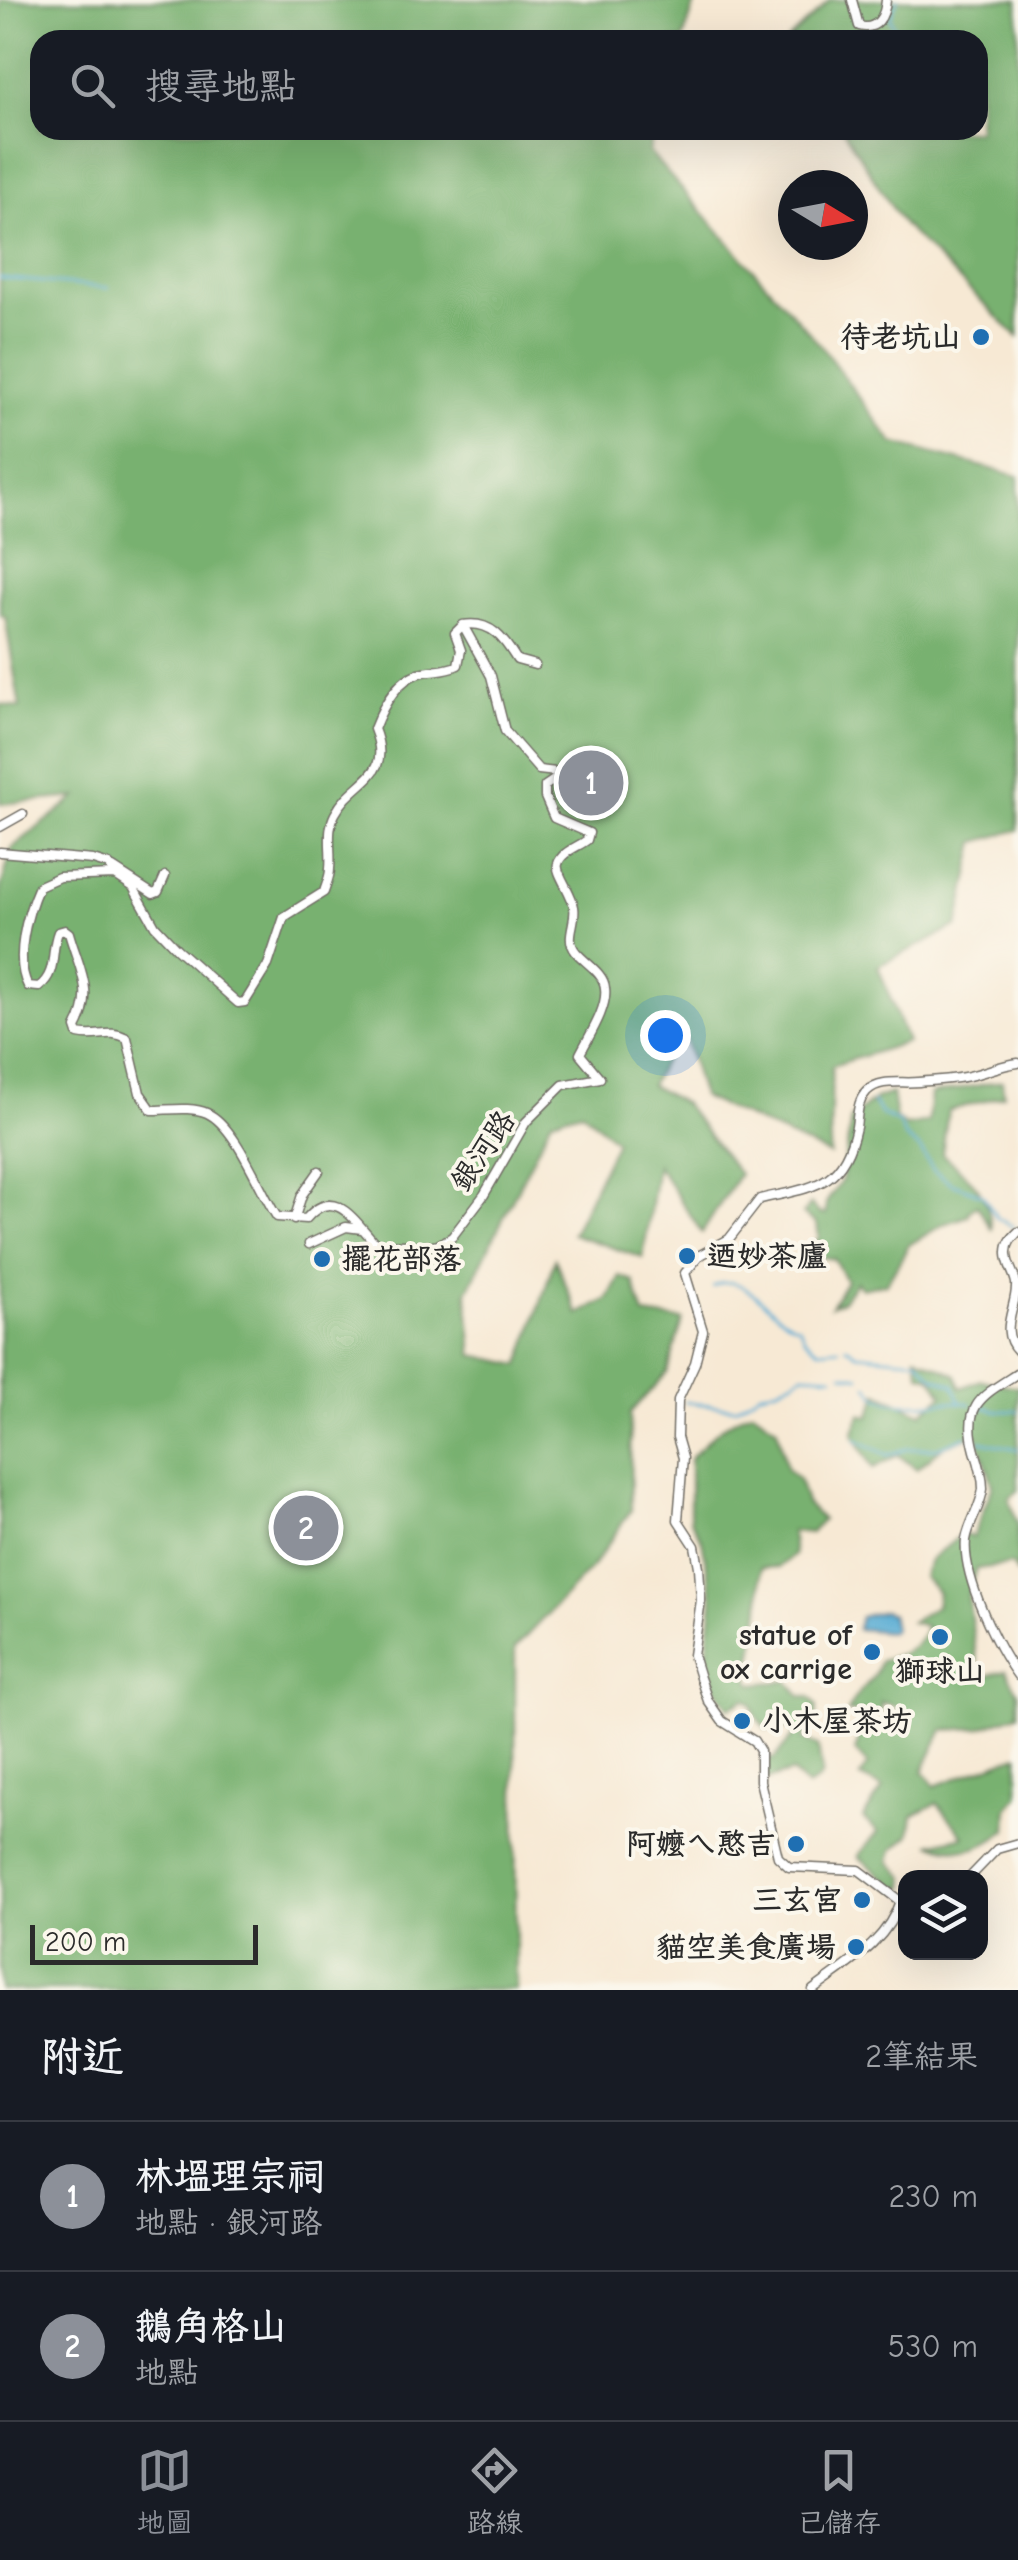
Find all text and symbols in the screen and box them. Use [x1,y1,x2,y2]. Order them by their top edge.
search box [30,30,988,140]
icon: search [65,58,120,113]
text: 搜尋地點 [145,65,297,109]
north arrow [778,170,868,260]
place label: 待老坑山 [841,320,961,355]
marker: 待老坑山 [970,326,992,348]
pin: 1 [558,746,624,820]
your location [640,1010,691,1061]
street label: 銀河路 [443,1104,523,1198]
place label: 迺妙茶廬 [707,1239,827,1274]
place label: 擺花部落 [342,1242,462,1277]
marker: 迺妙茶廬 [676,1245,698,1267]
marker: 擺花部落 [311,1248,333,1270]
pin: 2 [274,1490,338,1566]
place label: statue of ox carrige [720,1618,853,1687]
marker: 獅球山 [929,1626,951,1648]
marker: statue of ox carrige [861,1641,883,1663]
place label: 獅球山 [895,1654,985,1689]
place label: 小木屋茶坊 [762,1704,912,1739]
marker: 小木屋茶坊 [731,1710,753,1732]
place label: 阿嬤ㄟ憨吉 [626,1827,776,1862]
marker: 阿嬤ㄟ憨吉 [785,1833,807,1855]
map controls [898,1870,988,1960]
button: layers [898,1870,988,1960]
place label: 三玄宮 [752,1883,842,1918]
marker: 三玄宮 [851,1889,873,1911]
scale bar [30,1920,258,1964]
text: 200 m [45,1926,126,1958]
place label: 貓空美食廣場 [656,1930,836,1965]
marker: 貓空美食廣場 [845,1936,867,1958]
text: 附近 [40,2033,124,2082]
text: 2筆結果 [865,2038,978,2075]
text: 林塭理宗祠 [135,2155,325,2199]
text: 1 [66,2178,79,2215]
text: 230 m [888,2178,978,2215]
text: 地點 · 銀河路 [135,2204,322,2241]
text: 鵝角格山 [135,2305,287,2349]
text: 2 [65,2328,80,2365]
text: 530 m [888,2328,978,2365]
text: 地點 [135,2354,199,2391]
tab: 地圖 [137,2443,193,2540]
tab: 路線 [467,2443,523,2540]
tab: 已儲存 [797,2443,881,2540]

